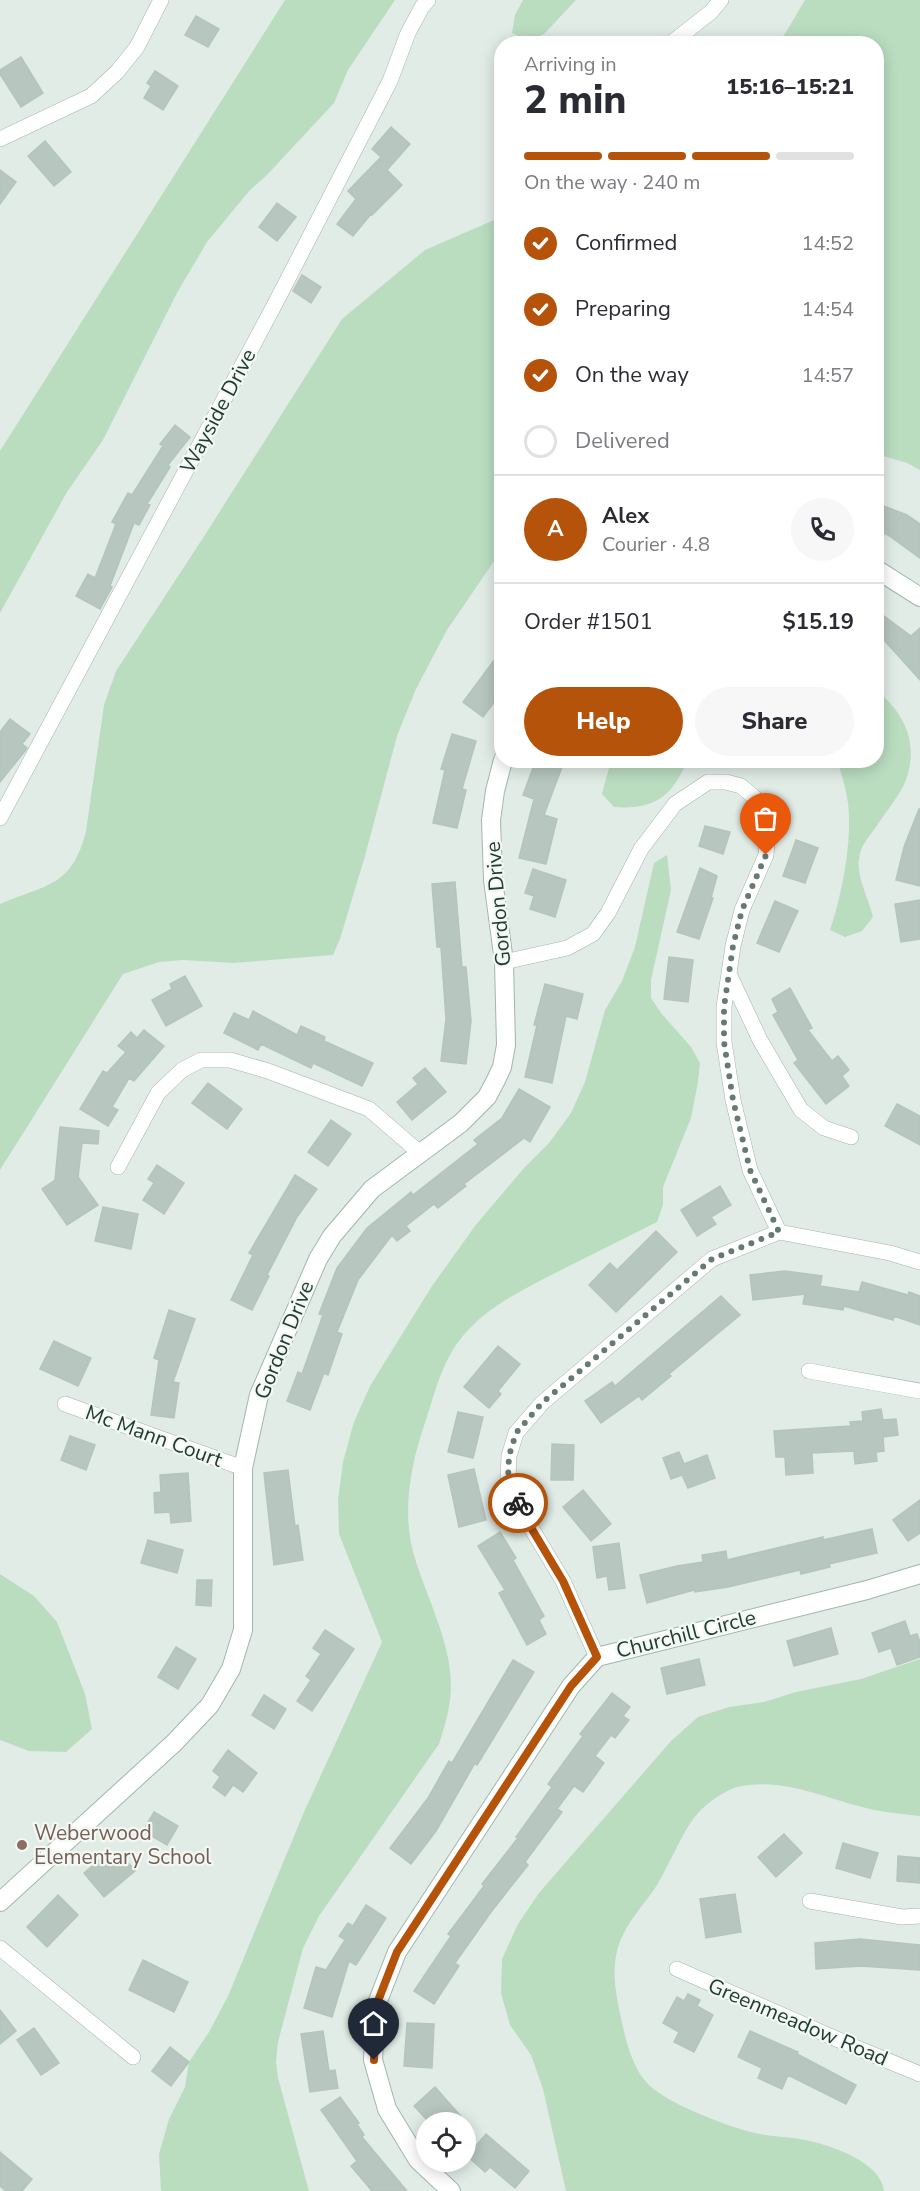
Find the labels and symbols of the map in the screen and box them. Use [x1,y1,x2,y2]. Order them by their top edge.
street label: Wayside Drive [173,344,263,478]
pin [740,793,791,855]
street label: Gordon Drive [479,840,517,968]
street label: Gordon Drive [248,1277,320,1403]
street label: Mc Mann Court [82,1398,227,1474]
courier [488,1473,548,1533]
street label: Churchill Circle [613,1603,759,1665]
place label: Weberwood Elementary School [34,1819,212,1871]
marker: Weberwood Elementary School [15,1838,29,1852]
street label: Greenmeadow Road [704,1971,892,2073]
pin [348,1998,399,2060]

